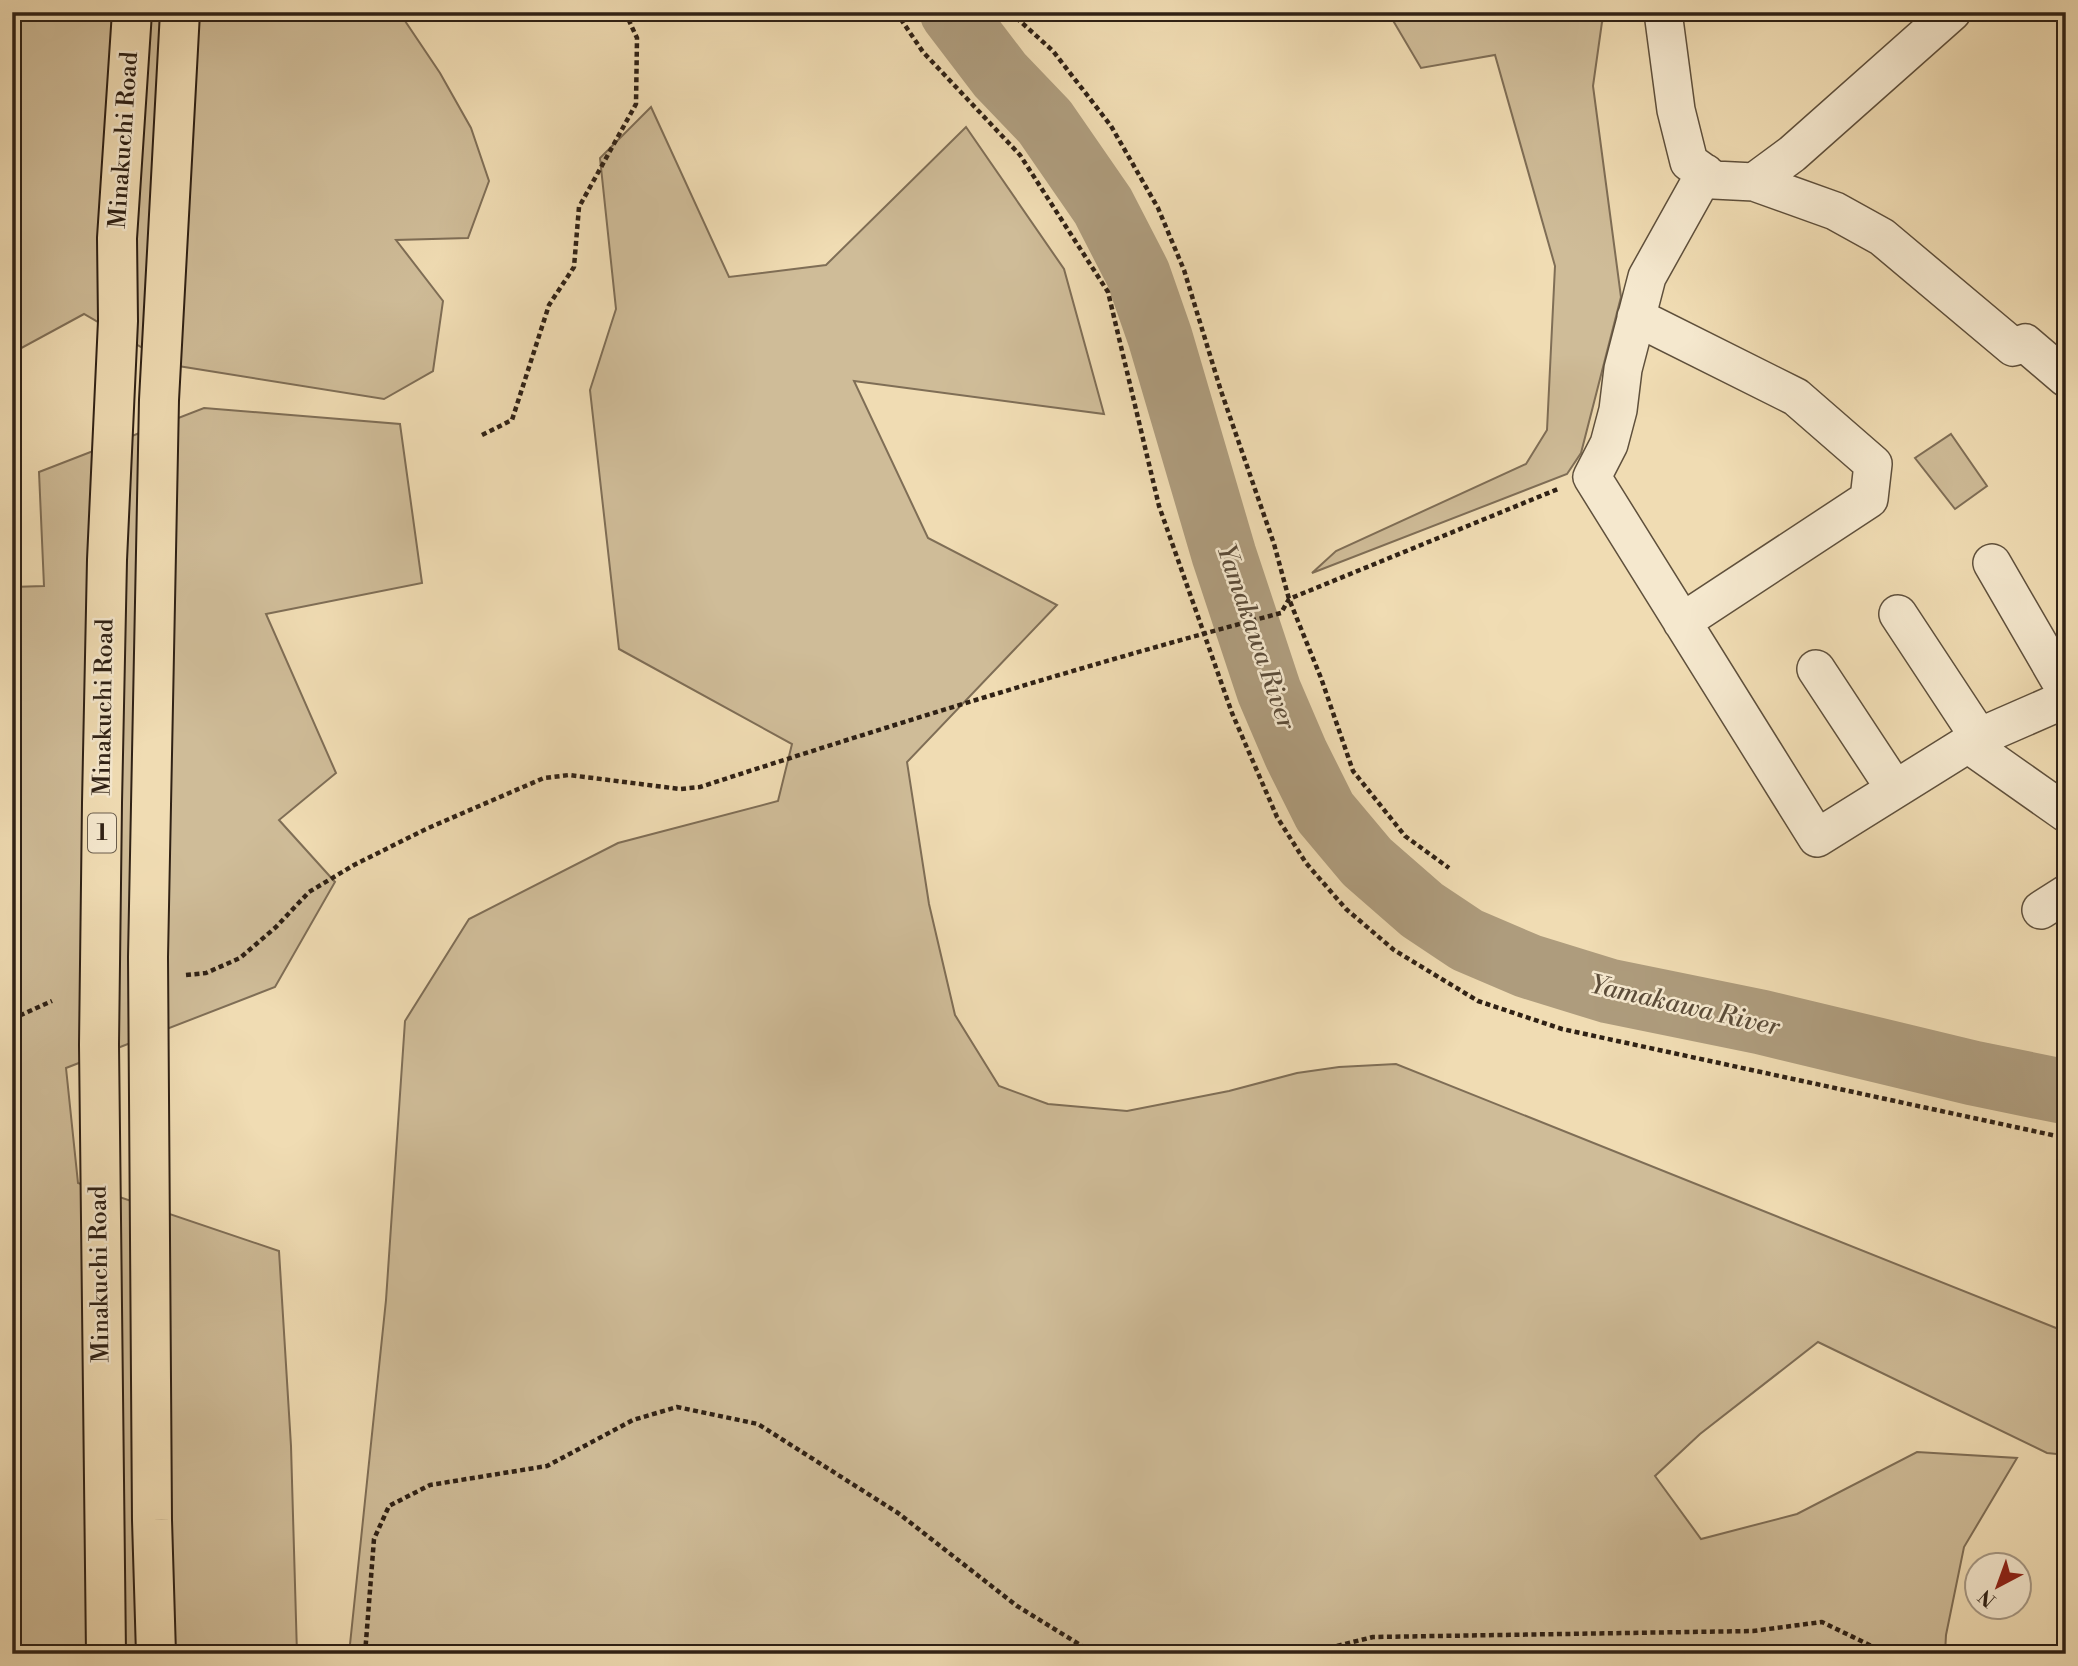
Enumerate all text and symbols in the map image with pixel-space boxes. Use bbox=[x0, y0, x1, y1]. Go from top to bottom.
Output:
street label: Minakuchi Road bbox=[103, 50, 145, 229]
water label: Yamakawa River bbox=[1209, 540, 1303, 735]
street label: Minakuchi Road bbox=[87, 618, 121, 796]
road number: 1 bbox=[88, 814, 116, 852]
water label: Yamakawa River bbox=[1587, 969, 1784, 1044]
street label: Minakuchi Road bbox=[83, 1185, 117, 1363]
north arrow bbox=[1962, 1550, 2032, 1620]
text: N bbox=[1974, 1584, 2001, 1612]

